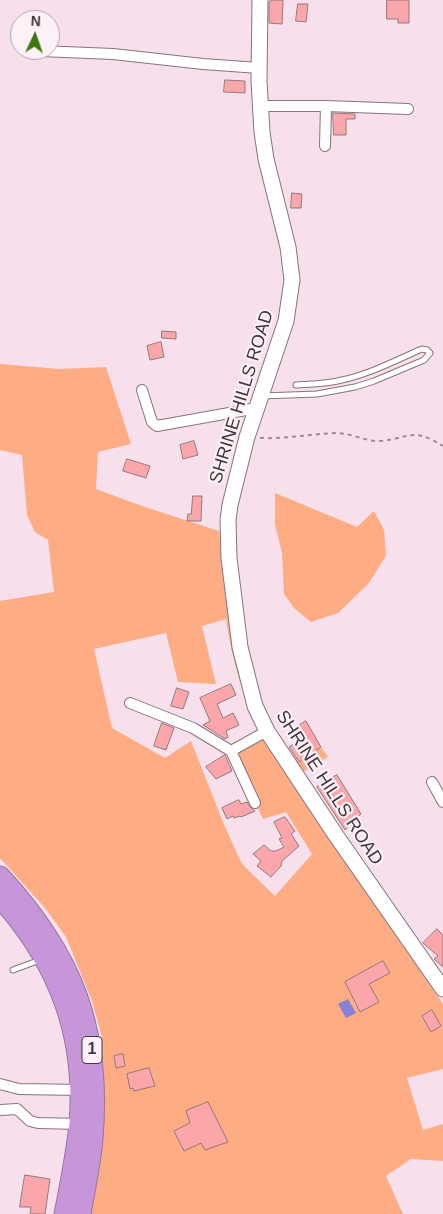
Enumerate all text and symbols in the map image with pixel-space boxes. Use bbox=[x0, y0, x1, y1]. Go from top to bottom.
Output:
north arrow bbox=[10, 10, 60, 60]
text: N bbox=[30, 13, 41, 29]
street label: SHRINE HILLS ROAD bbox=[205, 308, 279, 486]
street label: SHRINE HILLS ROAD bbox=[271, 707, 387, 869]
road number: 1 bbox=[82, 1036, 102, 1064]

